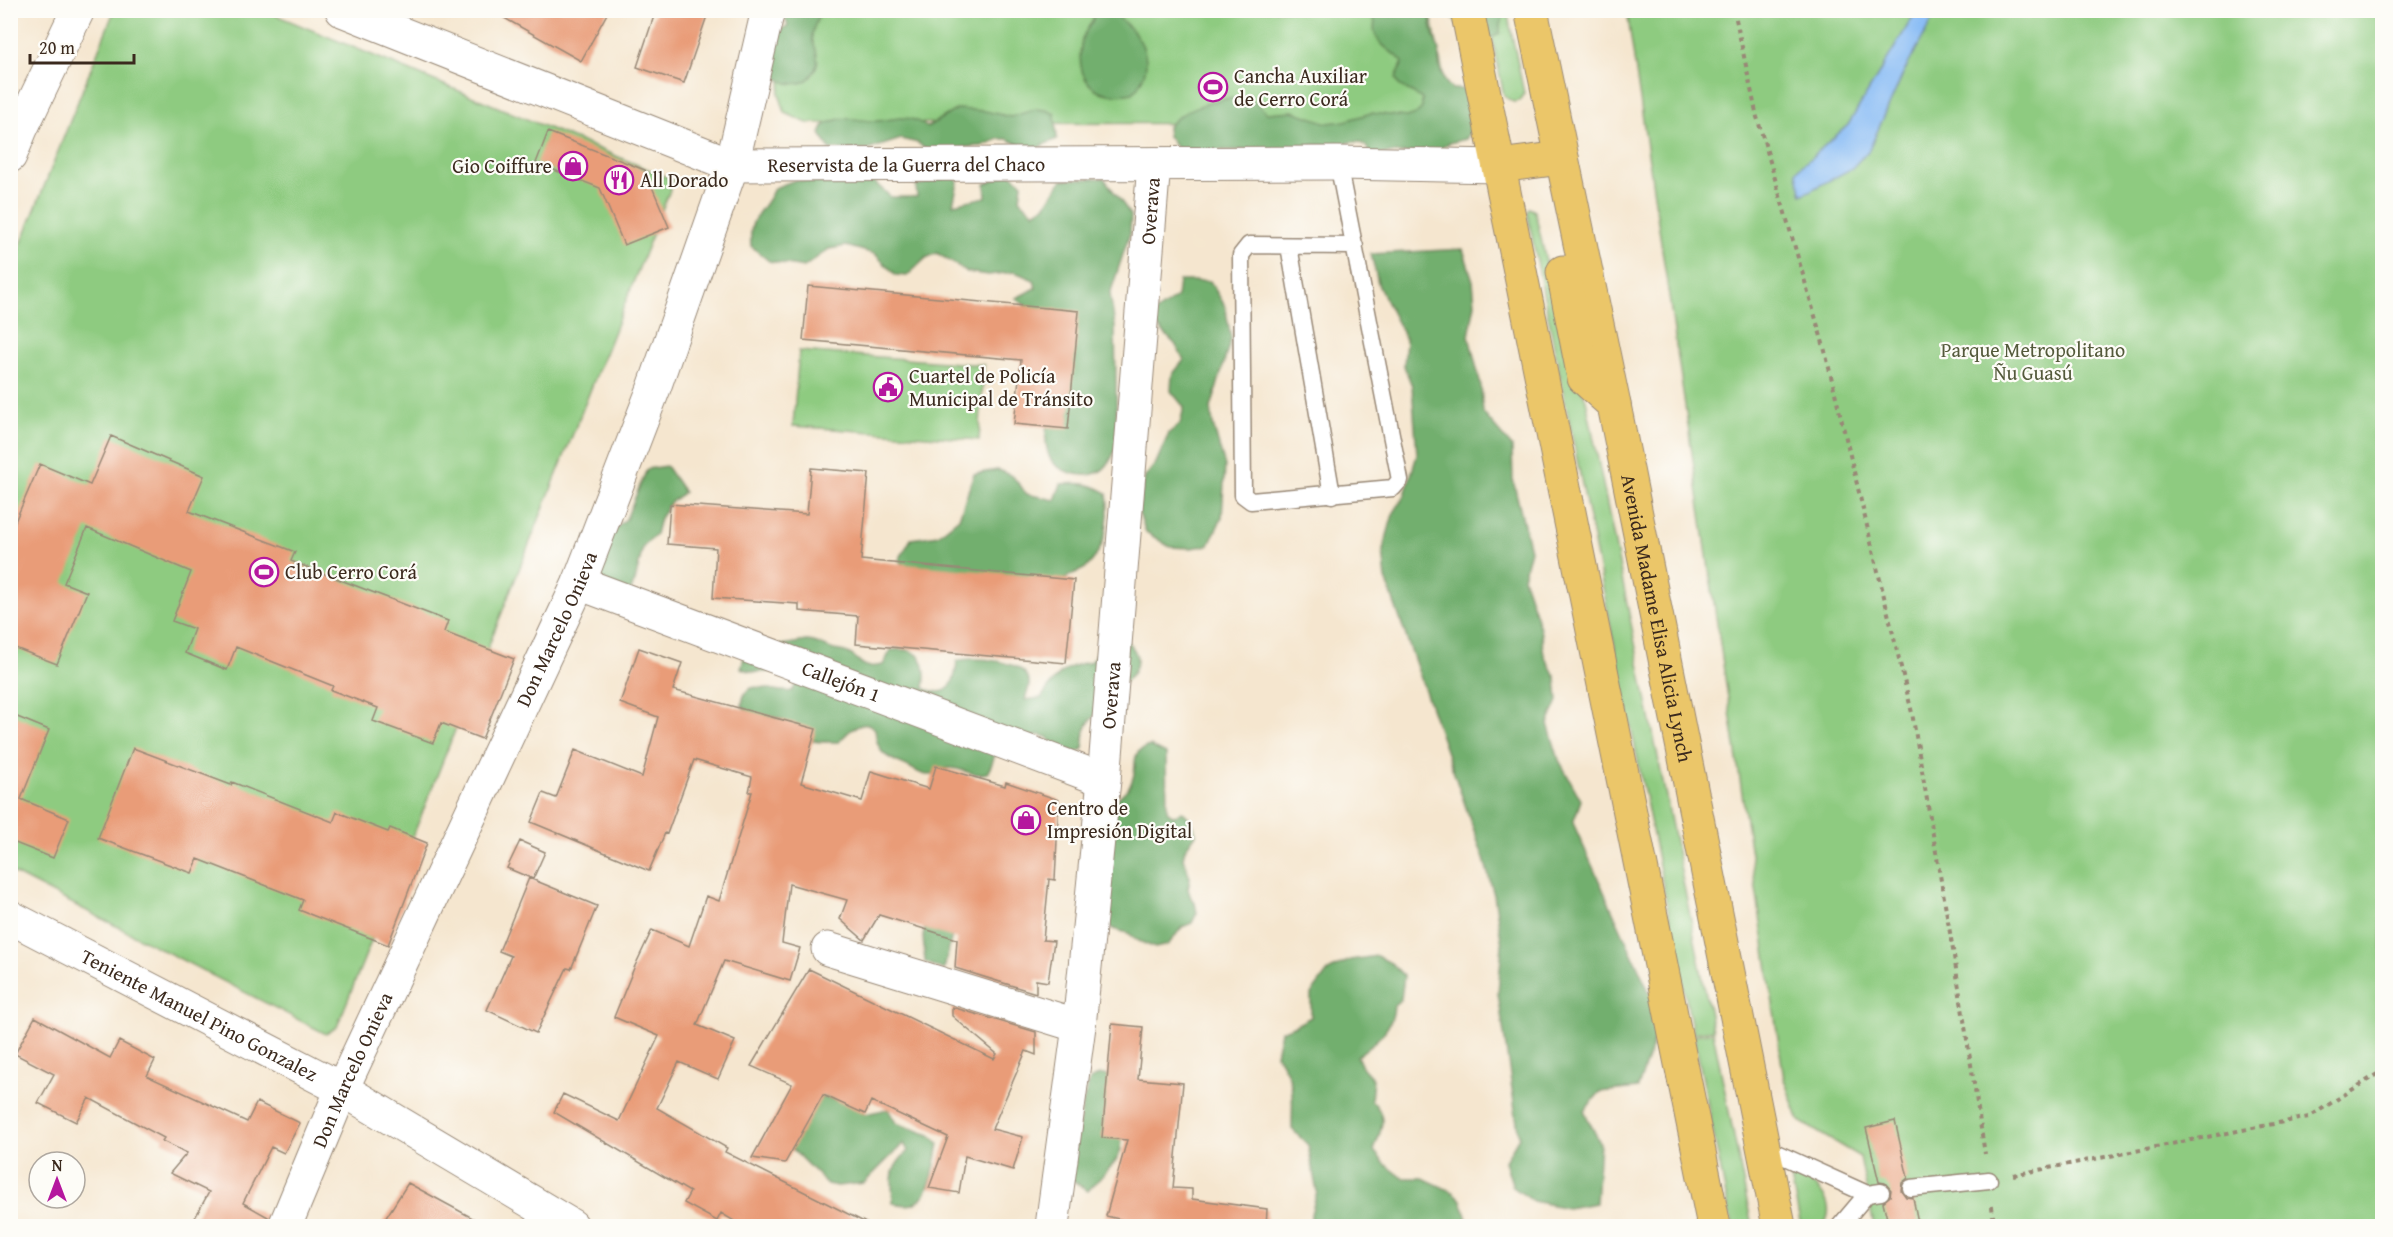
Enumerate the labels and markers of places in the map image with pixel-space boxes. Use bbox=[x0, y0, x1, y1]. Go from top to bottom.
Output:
place label: Cancha Auxiliar de Cerro Corá bbox=[1234, 61, 1367, 113]
sports icon: Cancha Auxiliar de Cerro Corá bbox=[1197, 71, 1229, 103]
shop icon: Gio Coiffure bbox=[557, 150, 589, 182]
place label: Gio Coiffure bbox=[452, 151, 552, 180]
restaurant icon: All Dorado bbox=[603, 164, 635, 196]
place label: All Dorado bbox=[640, 165, 729, 194]
place label: Cuartel de Policía Municipal de Tránsito bbox=[909, 361, 1093, 413]
public building icon: Cuartel de Policía Municipal de Tránsito bbox=[872, 371, 904, 403]
sports icon: Club Cerro Corá bbox=[248, 556, 280, 588]
place label: Club Cerro Corá bbox=[285, 557, 417, 586]
place label: Centro de Impresión Digital bbox=[1047, 793, 1193, 845]
shop icon: Centro de Impresión Digital bbox=[1010, 804, 1042, 836]

